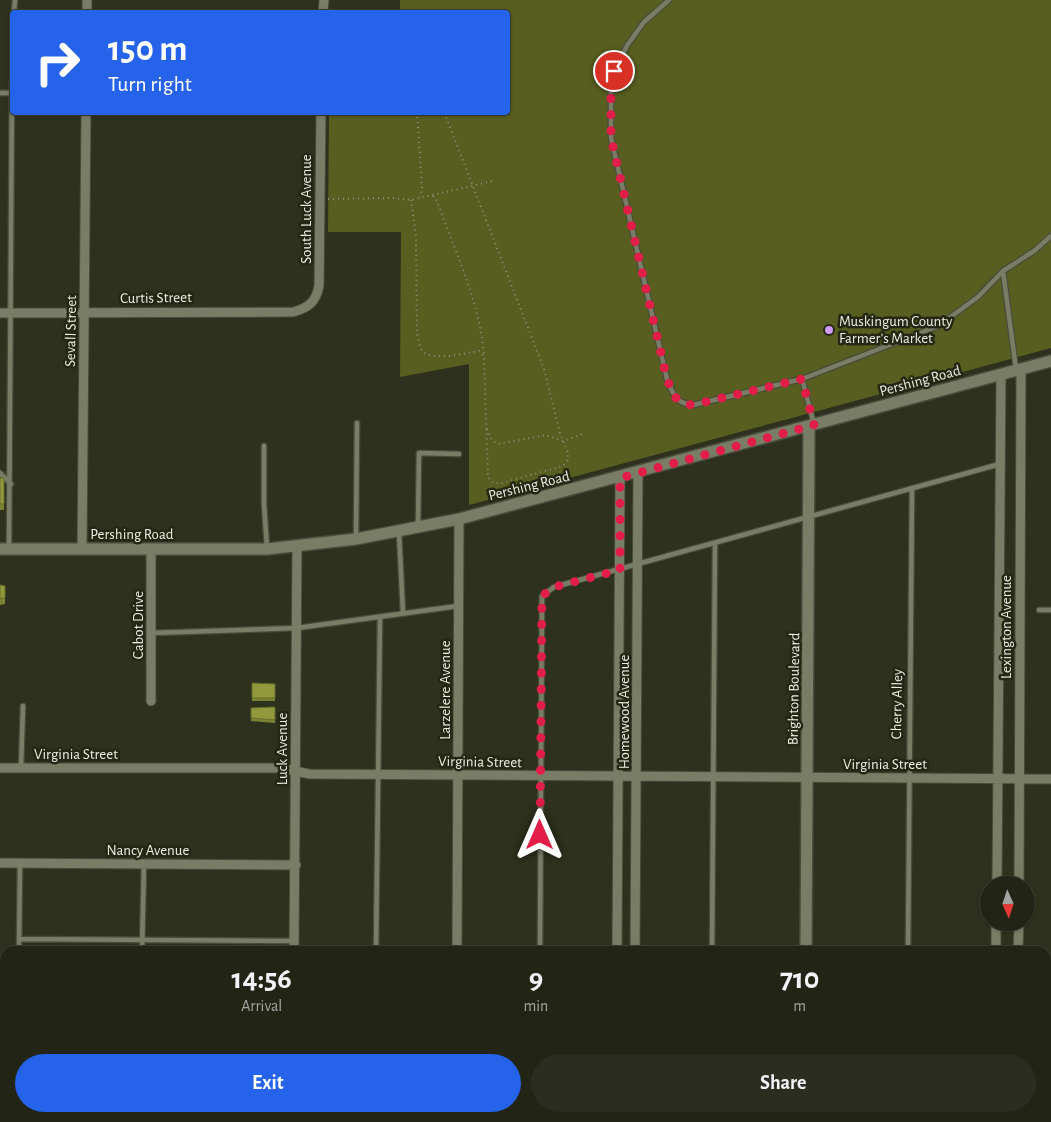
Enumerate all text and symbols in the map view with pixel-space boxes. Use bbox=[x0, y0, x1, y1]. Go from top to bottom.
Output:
icon: right bbox=[25, 30, 90, 95]
text: 150 m bbox=[108, 32, 188, 67]
pin bbox=[593, 50, 635, 92]
icon: arrive bbox=[600, 57, 628, 85]
text: Turn right bbox=[108, 73, 192, 95]
street label: South Luck Avenue bbox=[299, 154, 314, 264]
street label: Curtis Street bbox=[120, 290, 192, 306]
street label: Sevall Street bbox=[63, 295, 79, 367]
place label: Muskingum County Farmer's Market bbox=[839, 314, 953, 346]
marker: Muskingum County Farmer's Market bbox=[823, 324, 835, 336]
street label: Pershing Road bbox=[878, 363, 962, 399]
street label: Pershing Road bbox=[487, 469, 571, 503]
street label: Pershing Road bbox=[90, 527, 174, 542]
street label: Lexington Avenue bbox=[999, 575, 1014, 679]
street label: Cabot Drive bbox=[131, 591, 146, 659]
street label: Brighton Boulevard bbox=[786, 632, 802, 745]
street label: Larzelere Avenue bbox=[438, 640, 453, 740]
street label: Homewood Avenue bbox=[617, 655, 632, 769]
street label: Cherry Alley bbox=[889, 668, 905, 739]
street label: Luck Avenue bbox=[275, 713, 290, 785]
street label: Virginia Street bbox=[34, 747, 118, 762]
street label: Virginia Street bbox=[438, 754, 522, 770]
street label: Virginia Street bbox=[843, 757, 927, 772]
position arrow bbox=[513, 808, 565, 860]
street label: Nancy Avenue bbox=[107, 843, 190, 858]
north arrow bbox=[980, 876, 1035, 931]
map controls bbox=[980, 876, 1035, 931]
text: 14:56 bbox=[232, 964, 292, 994]
text: 9 bbox=[529, 964, 543, 994]
text: 710 bbox=[780, 964, 819, 994]
text: Arrival bbox=[241, 998, 282, 1014]
text: min bbox=[523, 998, 548, 1014]
text: m bbox=[793, 998, 806, 1014]
button: Exit bbox=[15, 1054, 521, 1112]
button: Share bbox=[531, 1054, 1036, 1112]

